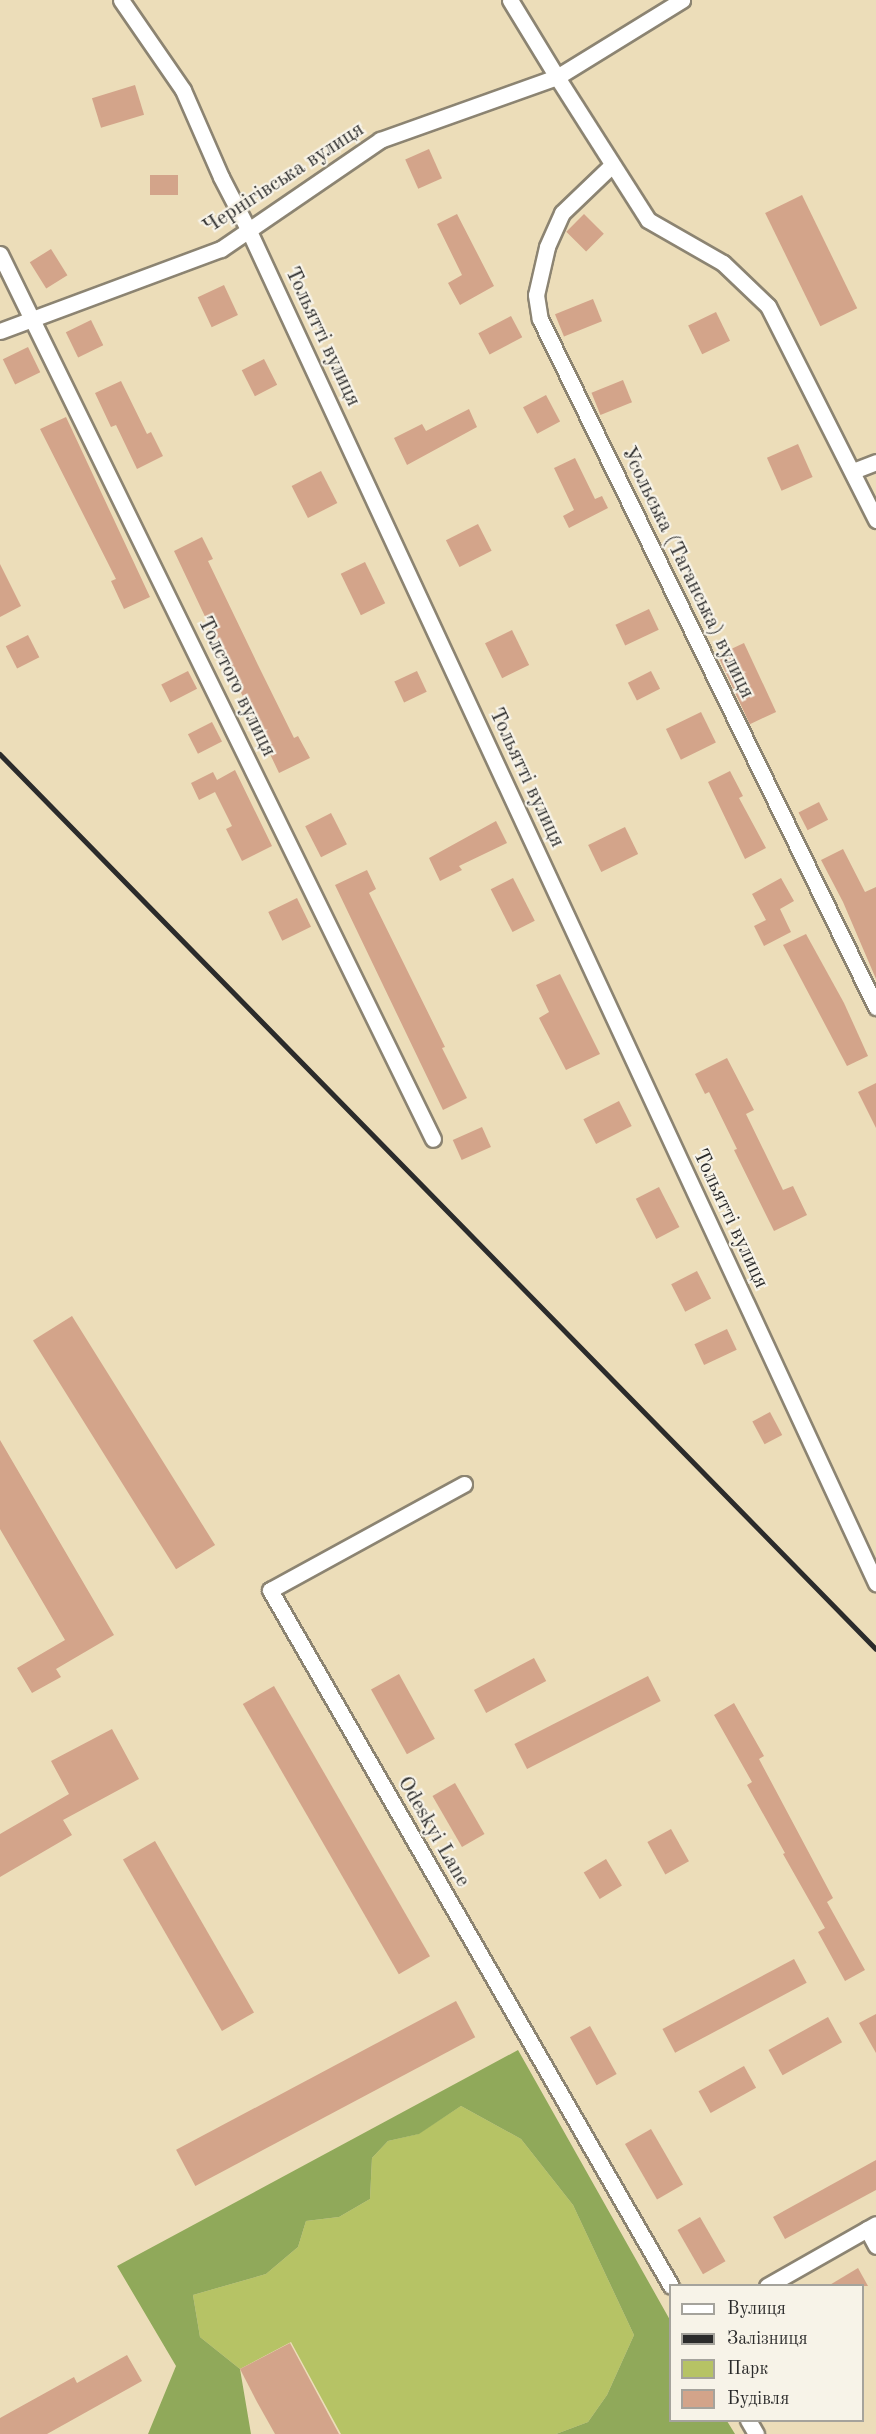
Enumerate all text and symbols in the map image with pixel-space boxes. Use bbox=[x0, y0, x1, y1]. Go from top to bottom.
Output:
street label: Чернігівська вулиця bbox=[199, 118, 369, 240]
street label: Тольятті вулиця bbox=[279, 263, 365, 411]
street label: Усольська (Таганська) вулиця bbox=[615, 443, 759, 703]
street label: Толстого вулиця bbox=[191, 613, 281, 761]
street label: Тольятті вулиця bbox=[483, 704, 569, 852]
street label: Тольятті вулиця bbox=[687, 1145, 773, 1293]
street label: Odeskyi Lane bbox=[391, 1772, 475, 1892]
legend bbox=[669, 2284, 864, 2422]
text: Вулиця bbox=[727, 2300, 786, 2318]
text: Залізниця bbox=[727, 2330, 808, 2348]
text: Парк bbox=[727, 2360, 768, 2378]
text: Будівля bbox=[727, 2390, 789, 2408]

